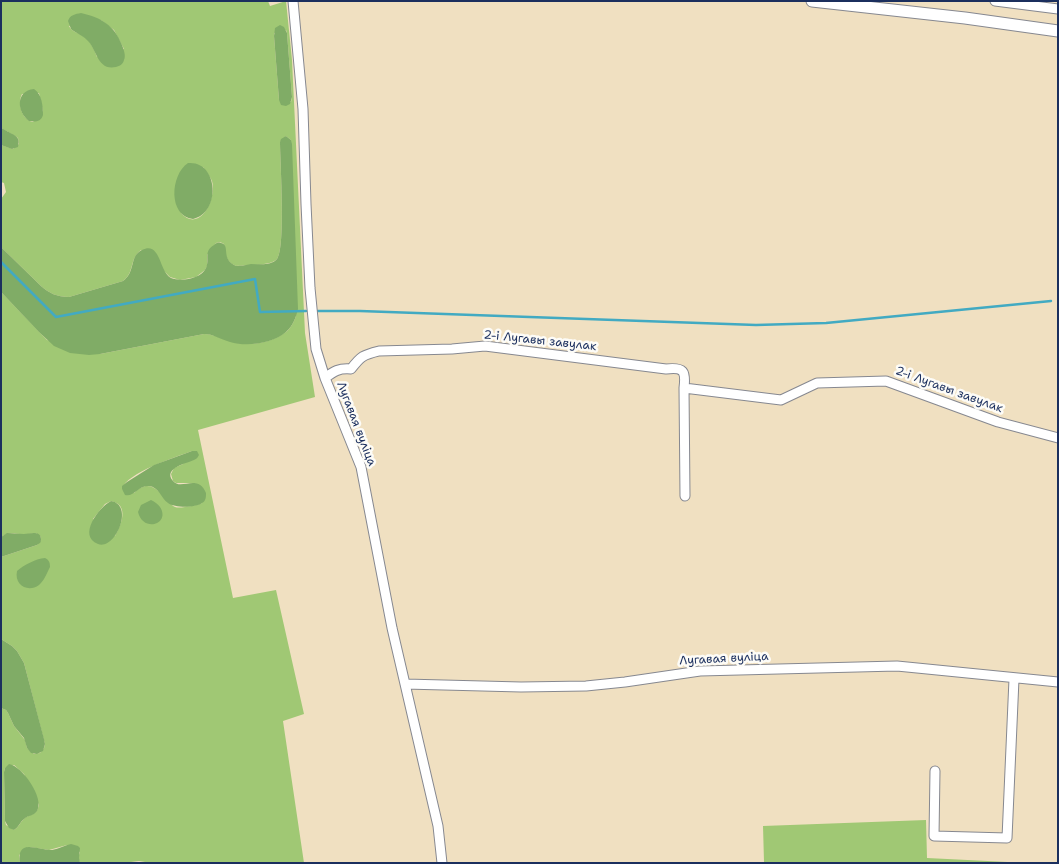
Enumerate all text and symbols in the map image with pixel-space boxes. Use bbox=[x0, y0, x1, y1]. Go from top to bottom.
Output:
street label: 2-і Лугавы завулак bbox=[483, 328, 597, 354]
street label: 2-і Лугавы завулак bbox=[893, 364, 1005, 416]
street label: Лугавая вуліца bbox=[333, 380, 379, 468]
street label: Лугавая вуліца bbox=[679, 649, 769, 669]

